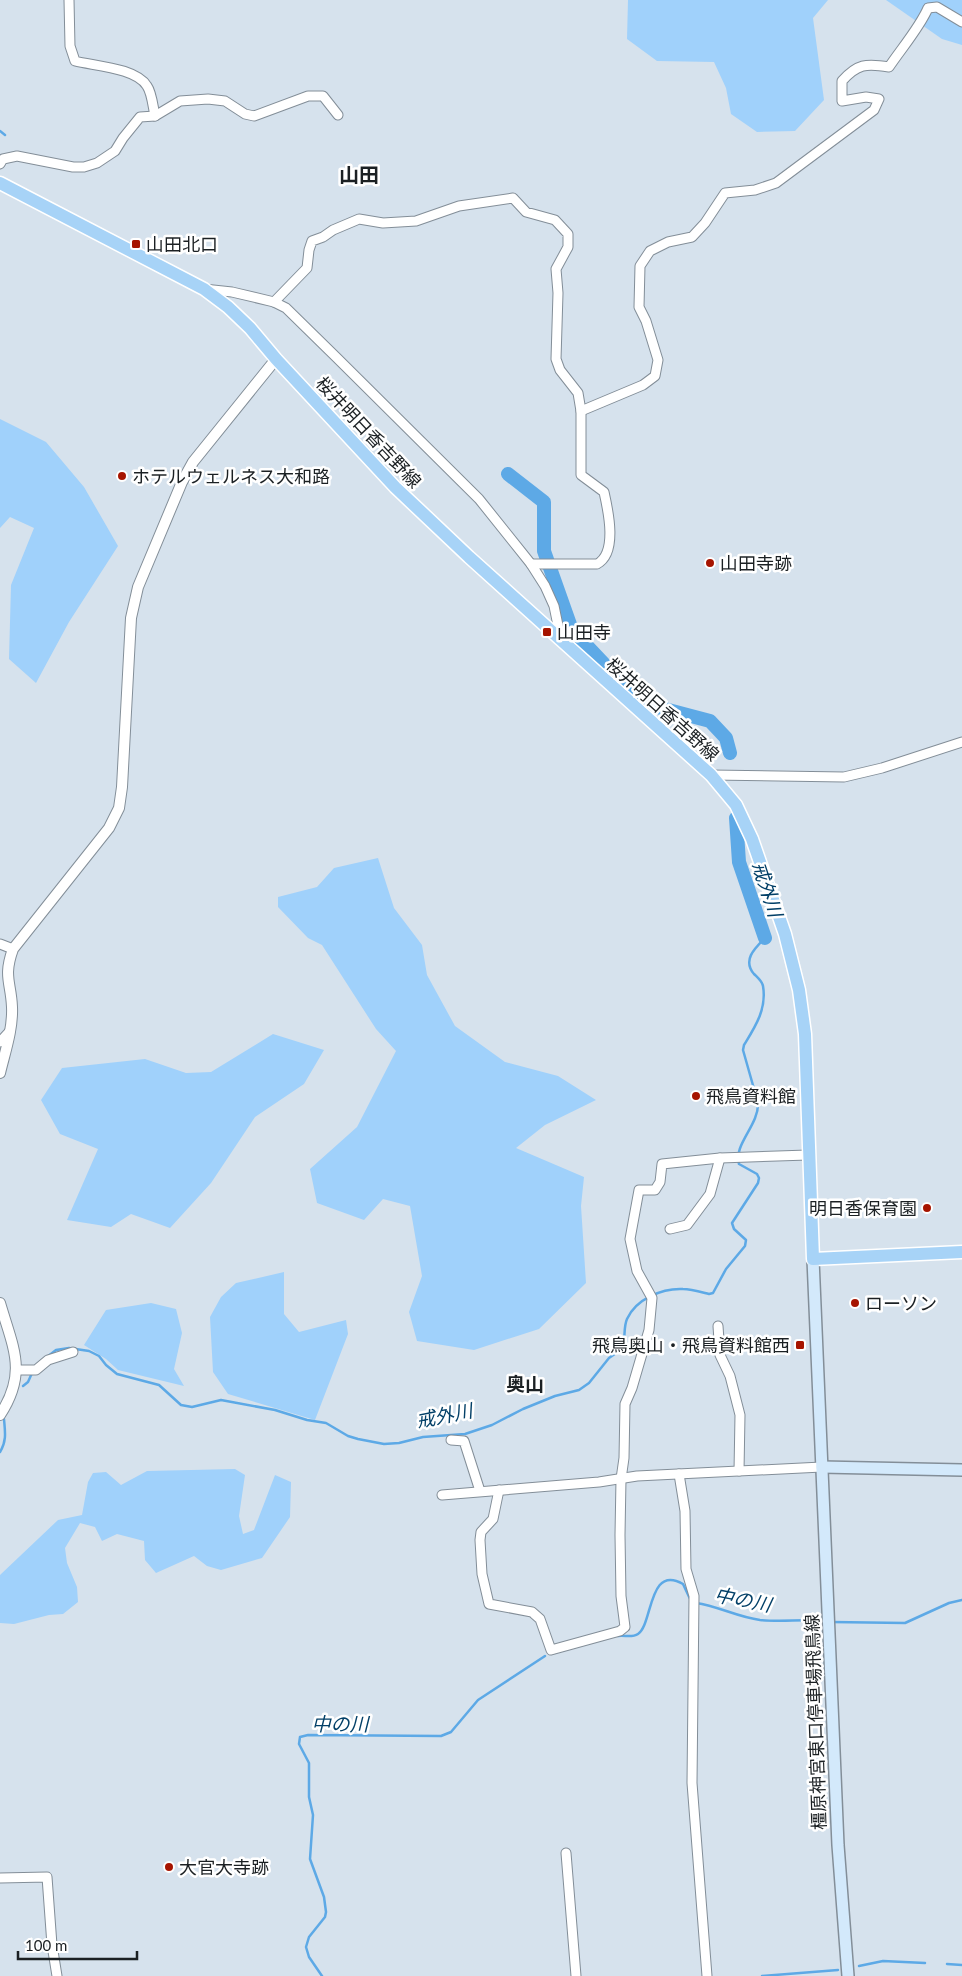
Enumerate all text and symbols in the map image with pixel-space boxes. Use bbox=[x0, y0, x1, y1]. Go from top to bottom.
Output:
district label: 山田 bbox=[339, 162, 379, 186]
place label: 山田北口 bbox=[146, 233, 218, 255]
marker: 山田北口 bbox=[130, 238, 142, 250]
street label: 桜井明日香吉野線 bbox=[312, 372, 426, 492]
place label: ホテルウェルネス大和路 bbox=[132, 465, 330, 487]
marker: ホテルウェルネス大和路 bbox=[116, 470, 128, 482]
place label: 山田寺跡 bbox=[720, 552, 792, 574]
marker: 山田寺跡 bbox=[704, 557, 716, 569]
place label: 山田寺 bbox=[557, 621, 611, 643]
marker: 山田寺 bbox=[541, 626, 553, 638]
street label: 桜井明日香吉野線 bbox=[602, 653, 724, 765]
water label: 戒外川 bbox=[748, 858, 788, 922]
place label: 飛鳥資料館 bbox=[706, 1085, 796, 1107]
marker: 飛鳥資料館 bbox=[690, 1090, 702, 1102]
place label: 明日香保育園 bbox=[809, 1197, 917, 1219]
marker: 明日香保育園 bbox=[921, 1202, 933, 1214]
place label: ローソン bbox=[865, 1292, 937, 1314]
marker: ローソン bbox=[849, 1297, 861, 1309]
place label: 飛鳥奥山・飛鳥資料館西 bbox=[592, 1334, 790, 1356]
marker: 飛鳥奥山・飛鳥資料館西 bbox=[794, 1339, 806, 1351]
district label: 奥山 bbox=[506, 1372, 544, 1395]
water label: 戒外川 bbox=[414, 1398, 476, 1432]
water label: 中の川 bbox=[713, 1582, 775, 1616]
street label: 橿原神宮東口停車場飛鳥線 bbox=[800, 1614, 830, 1830]
water label: 中の川 bbox=[311, 1712, 370, 1735]
place label: 大官大寺跡 bbox=[179, 1856, 269, 1878]
marker: 大官大寺跡 bbox=[163, 1861, 175, 1873]
scale bar bbox=[18, 1928, 136, 1960]
text: 100 m bbox=[25, 1936, 67, 1954]

